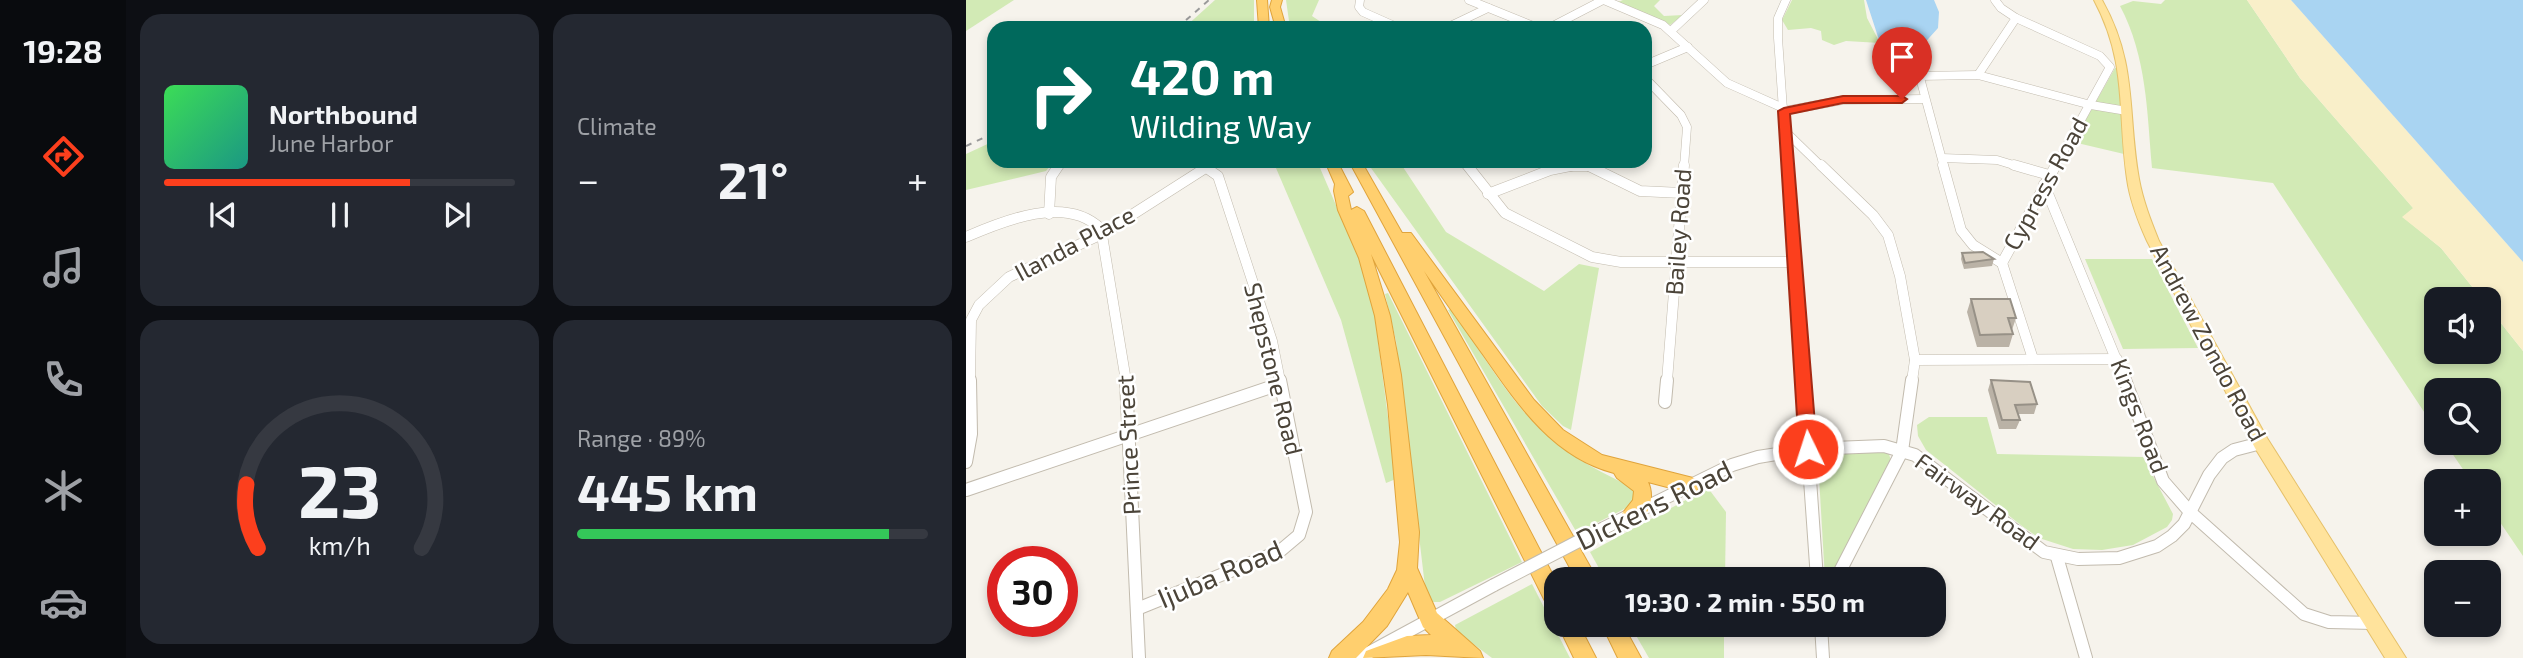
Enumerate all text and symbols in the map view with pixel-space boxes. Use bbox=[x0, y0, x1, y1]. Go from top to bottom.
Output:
pin bbox=[1872, 27, 1932, 99]
text: 19:28 bbox=[23, 31, 103, 69]
icon: arrive bbox=[1883, 38, 1921, 76]
text: 420 m bbox=[1130, 46, 1274, 105]
icon: right bbox=[1015, 49, 1106, 140]
text: Northbound bbox=[269, 98, 418, 129]
text: Wilding Way bbox=[1130, 106, 1312, 144]
text: Climate bbox=[577, 112, 657, 140]
street label: Cypress Road bbox=[1996, 112, 2093, 255]
text: June Harbor bbox=[269, 129, 393, 157]
icon: directions bbox=[39, 132, 88, 181]
text: 21° bbox=[718, 147, 788, 209]
text: − bbox=[577, 156, 599, 202]
text: + bbox=[907, 156, 928, 202]
street label: Bailey Road bbox=[1659, 168, 1696, 296]
icon: previous bbox=[204, 196, 242, 234]
icon: pause bbox=[321, 196, 359, 234]
icon: next bbox=[438, 196, 476, 234]
street label: Ilanda Place bbox=[1009, 199, 1139, 286]
street label: Andrew Zondo Road bbox=[2145, 239, 2273, 446]
icon: music bbox=[39, 243, 88, 292]
street label: Shepstone Road bbox=[1239, 279, 1310, 458]
map controls bbox=[2424, 287, 2501, 637]
button: sound bbox=[2424, 287, 2501, 364]
street label: Kings Road bbox=[2105, 354, 2175, 477]
icon: phone bbox=[39, 355, 88, 404]
street label: Prince Street bbox=[1109, 374, 1146, 516]
button: search bbox=[2424, 378, 2501, 455]
position arrow bbox=[1771, 412, 1845, 486]
text: Range · 89% bbox=[577, 424, 706, 452]
text: 23 bbox=[298, 445, 381, 533]
street label: Fairway Road bbox=[1910, 446, 2046, 556]
street label: Dickens Road bbox=[1570, 452, 1737, 556]
text: 445 km bbox=[577, 459, 758, 521]
icon: climate bbox=[39, 466, 88, 515]
button: + bbox=[2424, 469, 2501, 546]
text: km/h bbox=[308, 530, 371, 560]
street label: Ijuba Road bbox=[1152, 532, 1287, 615]
speed limit sign: 30 bbox=[987, 546, 1078, 637]
button: − bbox=[2424, 560, 2501, 637]
icon: car bbox=[39, 578, 88, 627]
text: 19:30 · 2 min · 550 m bbox=[1625, 586, 1865, 617]

